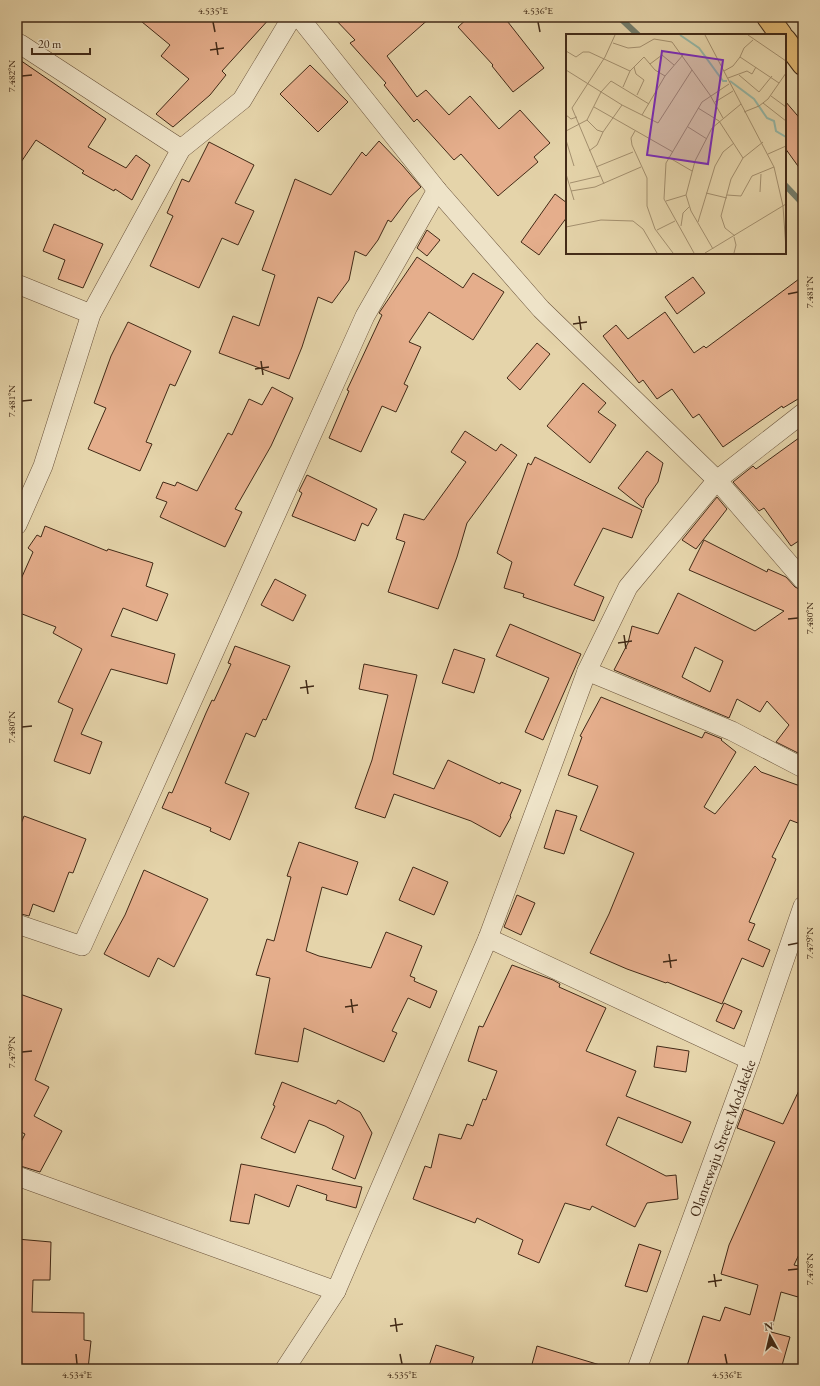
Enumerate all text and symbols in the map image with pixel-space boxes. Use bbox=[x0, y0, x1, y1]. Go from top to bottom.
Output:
text: 4.535°E bbox=[198, 4, 228, 17]
text: 4.536°E bbox=[523, 4, 553, 17]
scale bar bbox=[32, 30, 90, 56]
inset map bbox=[566, 34, 786, 254]
text: 20 m bbox=[38, 36, 62, 52]
text: 7.482°N bbox=[5, 60, 18, 92]
text: 7.481°N bbox=[803, 276, 816, 308]
text: 7.481°N bbox=[5, 385, 18, 417]
text: 7.480°N bbox=[803, 602, 816, 634]
text: 7.480°N bbox=[5, 711, 18, 743]
text: 7.479°N bbox=[803, 927, 816, 959]
text: 7.479°N bbox=[5, 1036, 18, 1068]
street label: Olanrewaju Street Modakeke bbox=[684, 1057, 759, 1219]
text: 7.478°N bbox=[803, 1253, 816, 1285]
north arrow bbox=[750, 1316, 790, 1356]
text: N bbox=[763, 1319, 774, 1334]
text: 4.534°E bbox=[62, 1368, 92, 1381]
text: 4.535°E bbox=[387, 1368, 417, 1381]
text: 4.536°E bbox=[712, 1368, 742, 1381]

